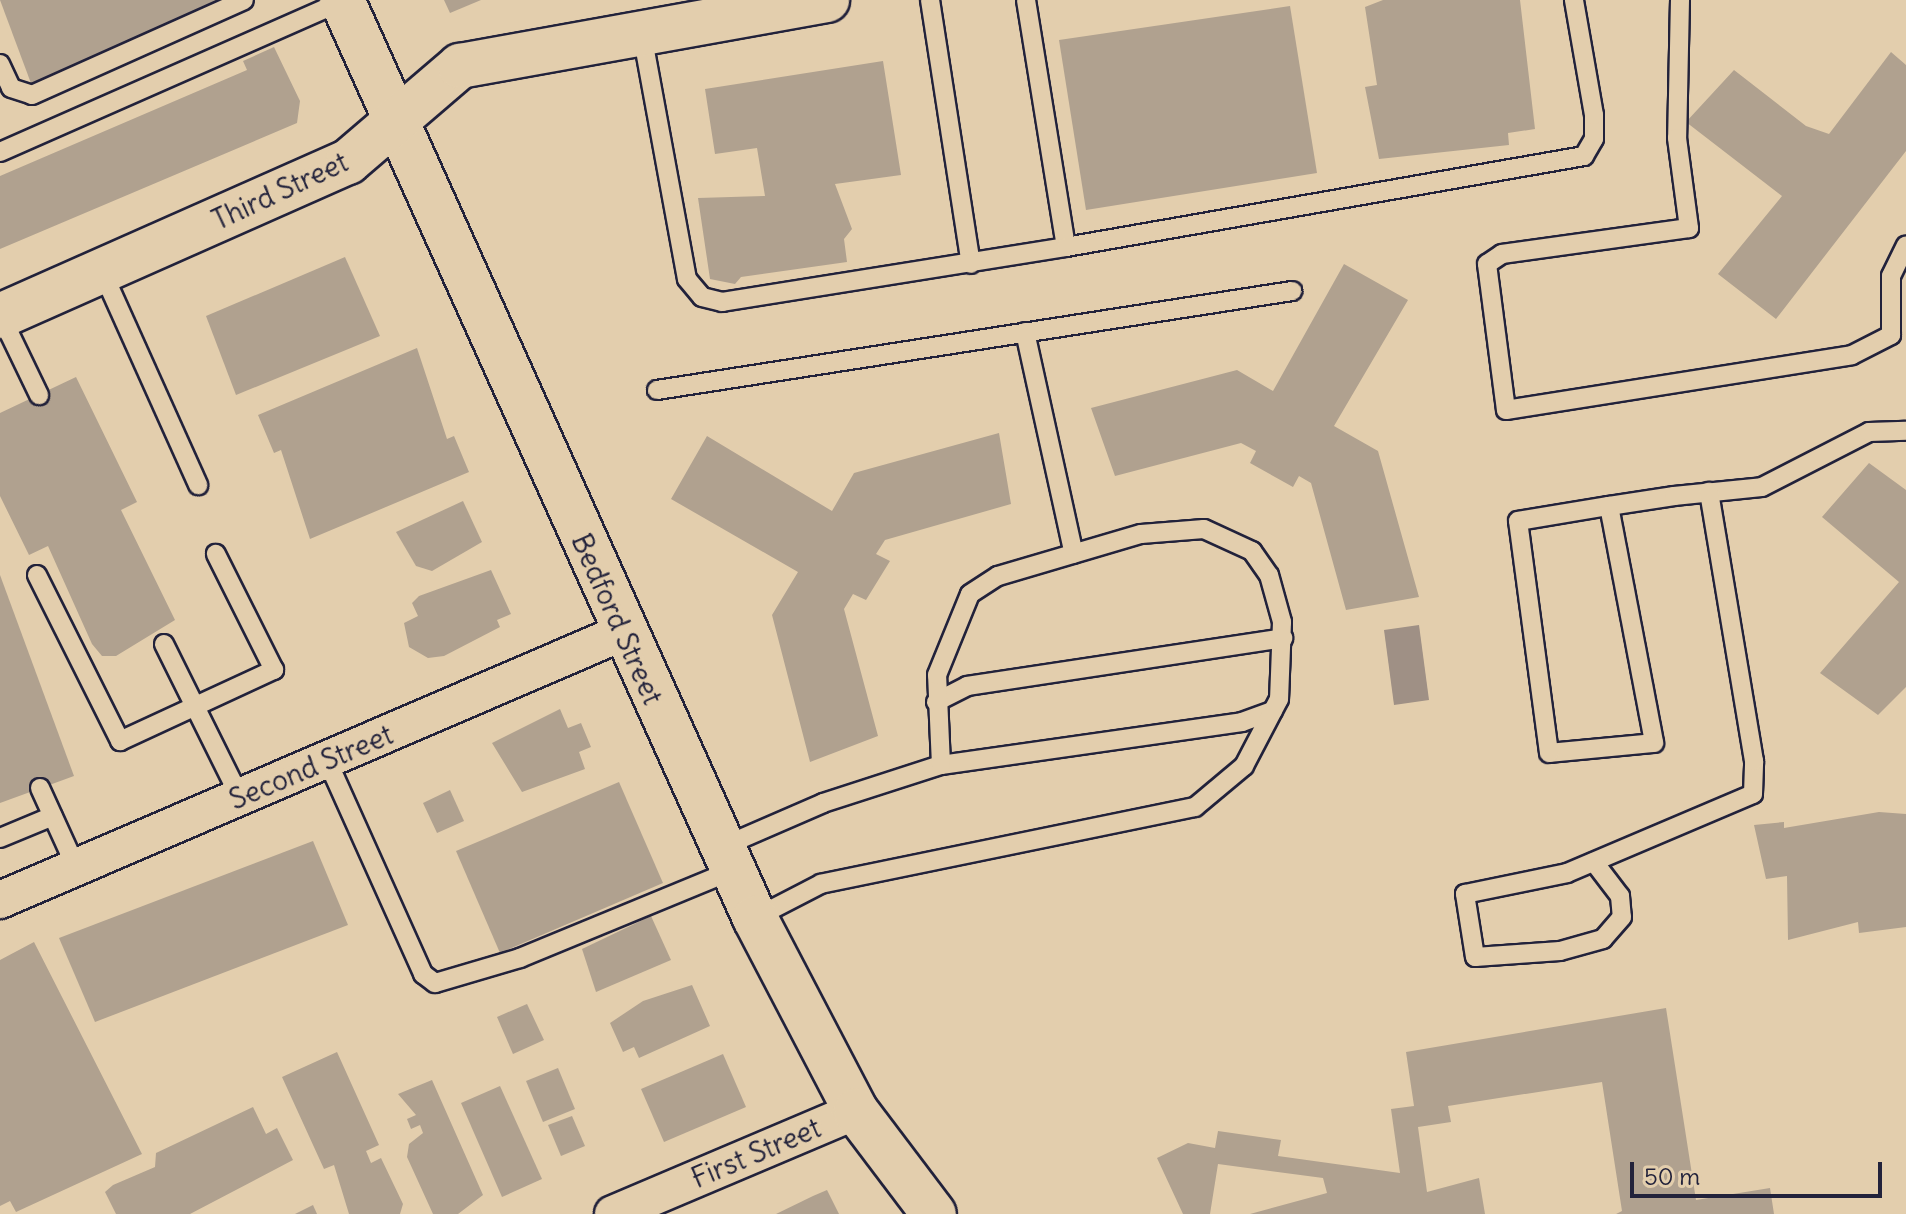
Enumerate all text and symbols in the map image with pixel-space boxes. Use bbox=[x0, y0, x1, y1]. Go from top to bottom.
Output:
street label: Third Street bbox=[207, 145, 353, 237]
street label: Bedford Street bbox=[564, 528, 670, 710]
street label: Second Street bbox=[224, 717, 398, 817]
street label: First Street bbox=[686, 1111, 826, 1195]
scale bar bbox=[1634, 1146, 1886, 1196]
text: 50 m bbox=[1644, 1161, 1700, 1191]

